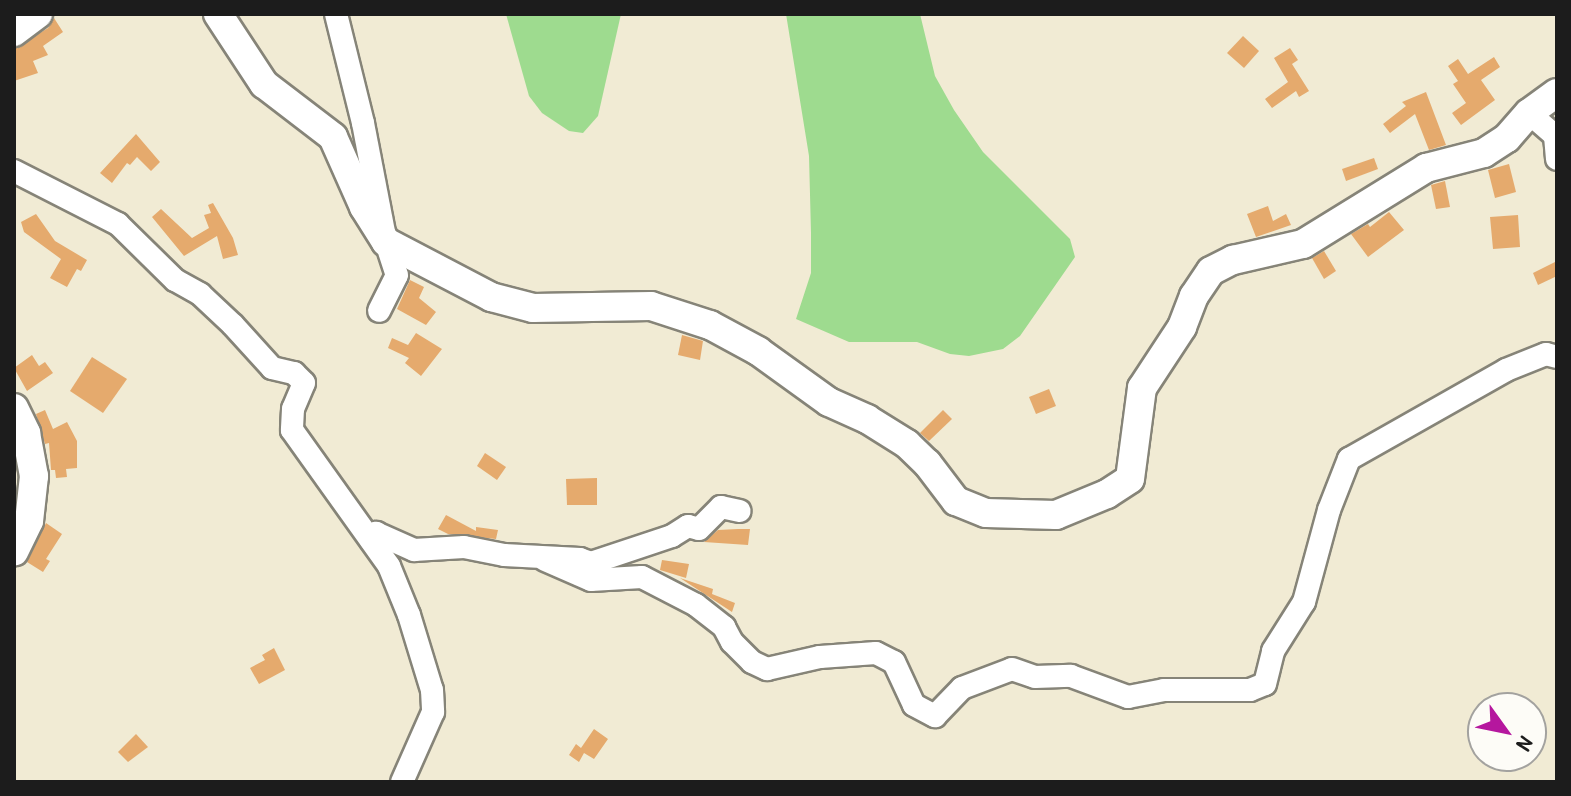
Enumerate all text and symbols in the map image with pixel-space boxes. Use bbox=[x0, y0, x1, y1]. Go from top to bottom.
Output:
north arrow bbox=[1467, 692, 1547, 772]
text: N bbox=[1510, 731, 1541, 757]

